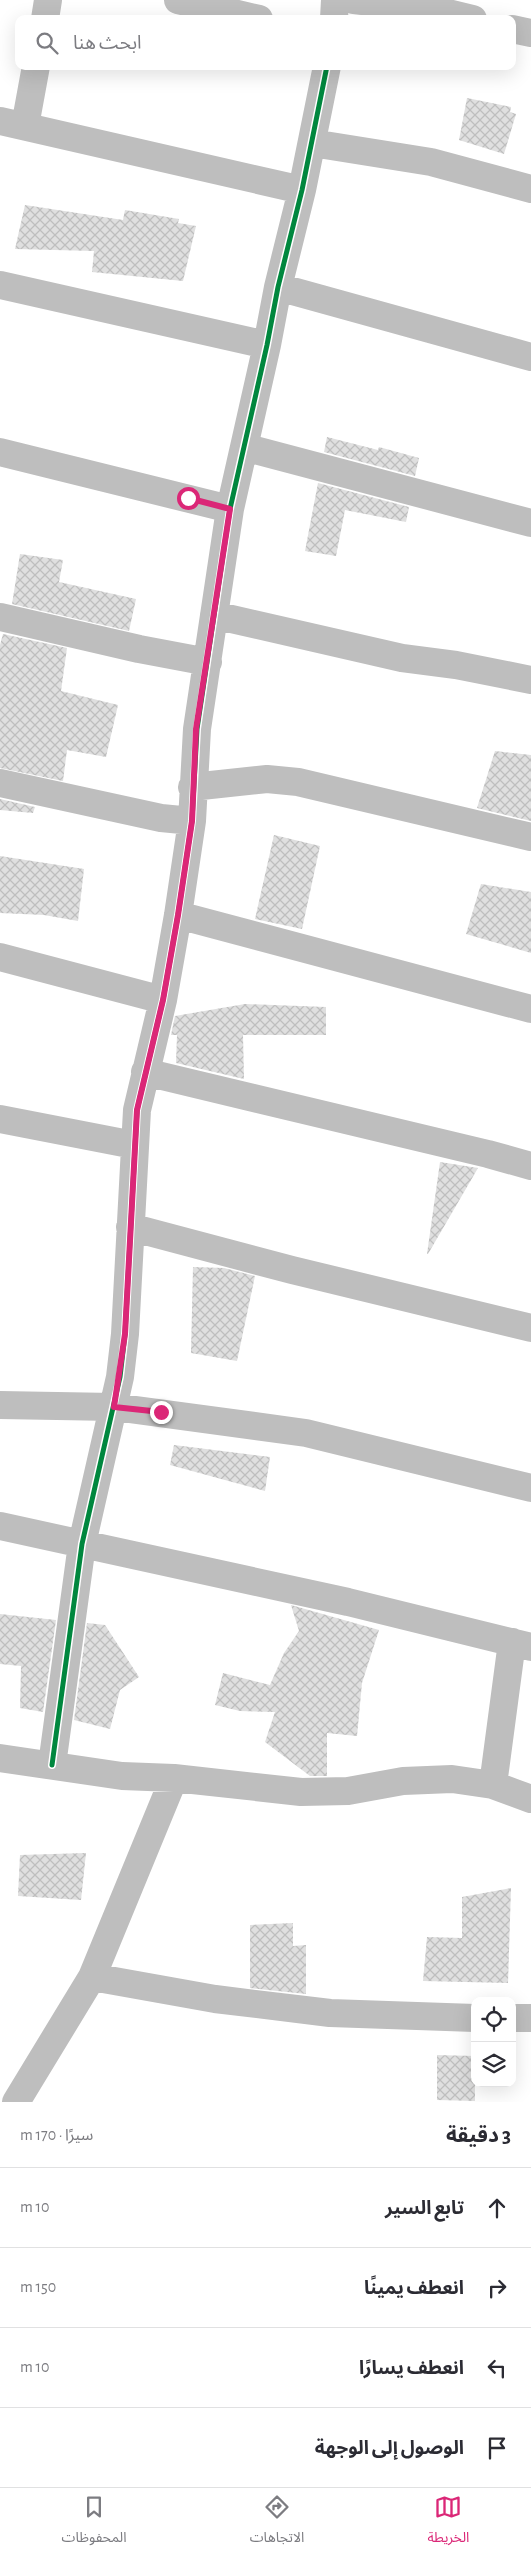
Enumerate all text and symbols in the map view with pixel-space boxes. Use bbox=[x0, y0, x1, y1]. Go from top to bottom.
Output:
search box bbox=[15, 15, 516, 70]
icon: search bbox=[33, 29, 61, 57]
text: ابحث هنا bbox=[73, 34, 142, 53]
route start bbox=[177, 487, 200, 510]
route end bbox=[150, 1401, 173, 1424]
map controls bbox=[471, 1997, 516, 2087]
button: locate bbox=[471, 1997, 516, 2042]
button: layers bbox=[471, 2042, 516, 2087]
text: 3 دقيقة bbox=[446, 2125, 511, 2146]
text: سيرًا · 170 m bbox=[20, 2127, 93, 2143]
icon: ahead bbox=[483, 2194, 511, 2222]
text: 10 m bbox=[20, 2199, 49, 2215]
text: تابع السير bbox=[385, 2199, 464, 2218]
icon: right bbox=[483, 2274, 511, 2302]
text: 150 m bbox=[20, 2279, 56, 2295]
text: انعطف يمينًا bbox=[364, 2279, 464, 2298]
icon: left bbox=[483, 2354, 511, 2382]
text: 10 m bbox=[20, 2359, 49, 2375]
text: انعطف يسارًا bbox=[359, 2359, 464, 2378]
icon: arrive bbox=[483, 2434, 511, 2462]
text: الوصول إلى الوجهة bbox=[315, 2439, 464, 2458]
tab: المحفوظات bbox=[62, 2493, 127, 2552]
tab: الاتجاهات bbox=[250, 2493, 304, 2552]
tab: الخريطة bbox=[427, 2493, 469, 2552]

